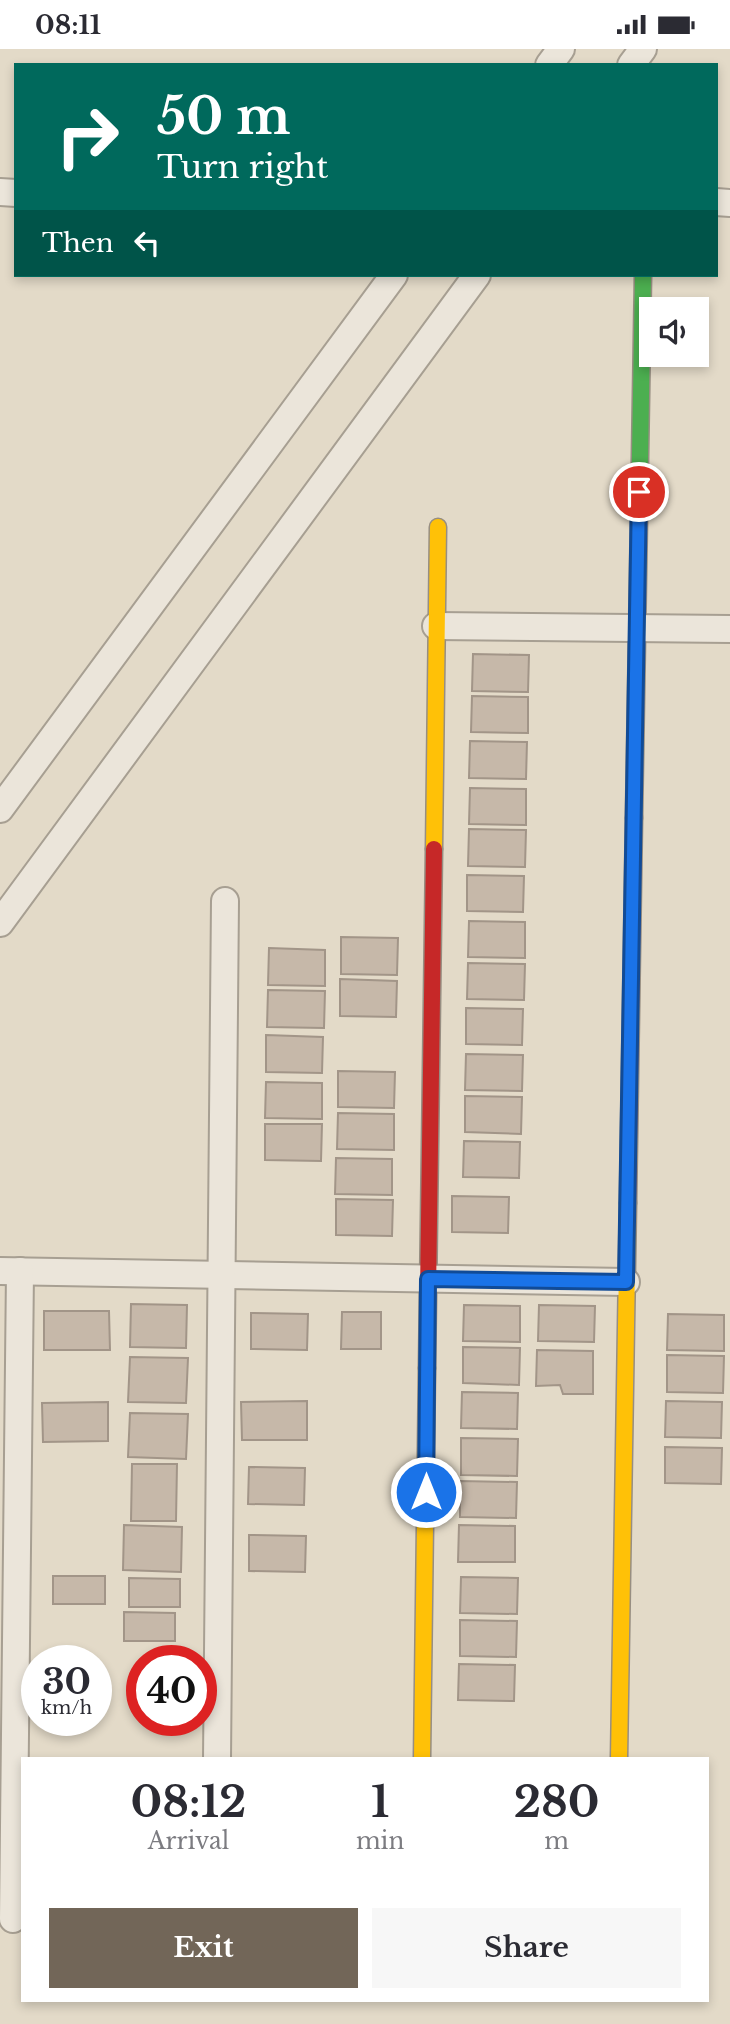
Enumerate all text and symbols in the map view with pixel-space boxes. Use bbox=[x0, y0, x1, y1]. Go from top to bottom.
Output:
text: 08:11 bbox=[35, 9, 101, 41]
text: 50 m bbox=[157, 86, 290, 147]
icon: right bbox=[42, 91, 133, 182]
text: Turn right bbox=[157, 147, 328, 187]
icon: left bbox=[128, 224, 166, 262]
text: Then bbox=[42, 227, 114, 259]
map controls bbox=[639, 297, 709, 367]
button: sound bbox=[639, 297, 709, 367]
pin bbox=[609, 462, 669, 522]
icon: arrive bbox=[620, 473, 658, 511]
position arrow bbox=[389, 1455, 463, 1529]
speed limit sign: 40 bbox=[126, 1645, 217, 1736]
text: 30 bbox=[42, 1660, 91, 1703]
text: km/h bbox=[41, 1697, 92, 1719]
text: 08:12 bbox=[130, 1776, 246, 1828]
text: 1 bbox=[371, 1776, 389, 1828]
text: 280 bbox=[514, 1776, 599, 1828]
text: Arrival bbox=[148, 1827, 229, 1855]
text: min bbox=[356, 1827, 404, 1855]
text: m bbox=[544, 1827, 569, 1855]
button: Exit bbox=[49, 1908, 358, 1988]
button: Share bbox=[372, 1908, 681, 1988]

